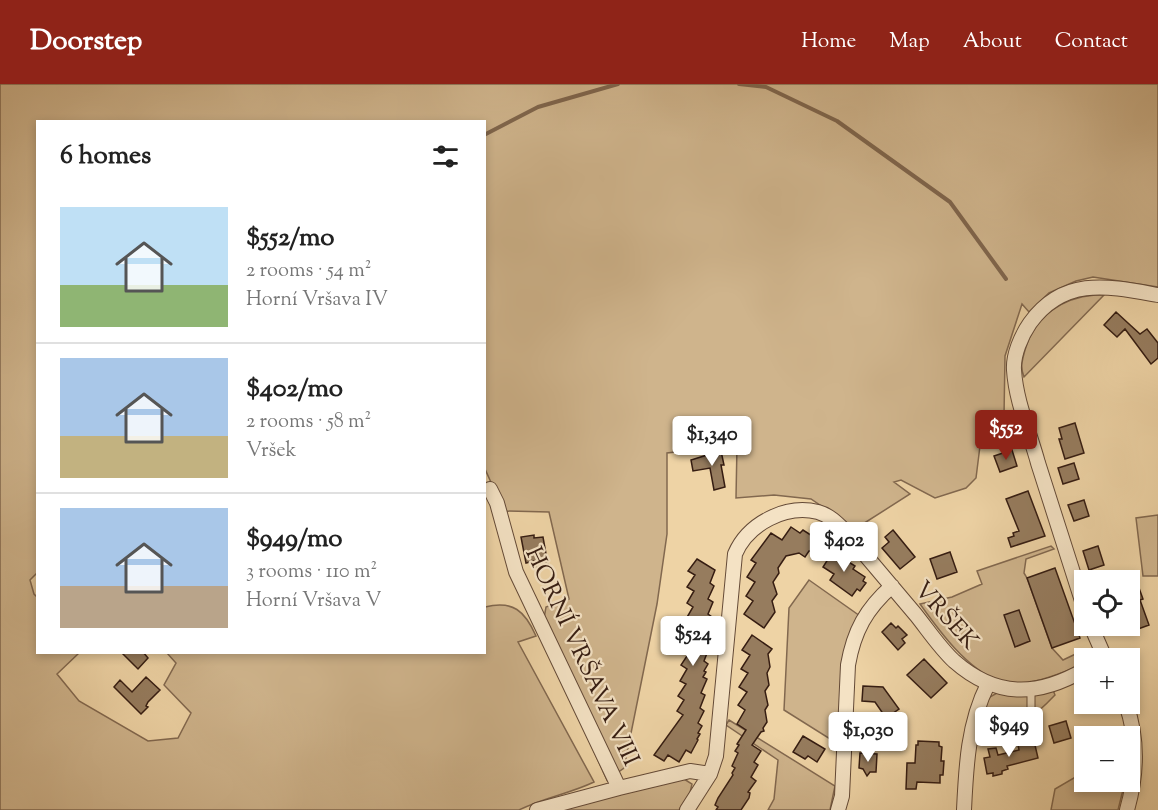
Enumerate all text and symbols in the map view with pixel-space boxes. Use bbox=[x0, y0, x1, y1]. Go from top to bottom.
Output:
text: Doorstep bbox=[30, 22, 142, 62]
text: Home bbox=[801, 27, 856, 57]
text: Map bbox=[889, 27, 930, 57]
text: About bbox=[963, 27, 1022, 57]
text: Contact bbox=[1055, 27, 1128, 57]
text: 6 homes bbox=[60, 138, 151, 175]
icon: filters bbox=[429, 140, 462, 173]
text: $552/mo bbox=[246, 220, 335, 257]
icon: home bbox=[108, 231, 180, 303]
text: 2 rooms · 54 m² bbox=[246, 257, 371, 286]
text: Horní Vršava IV bbox=[246, 286, 388, 315]
text: $402/mo bbox=[246, 371, 343, 408]
icon: home bbox=[108, 382, 180, 454]
text: 2 rooms · 58 m² bbox=[246, 408, 371, 437]
pin: $552 bbox=[970, 410, 1042, 461]
text: $552 bbox=[989, 415, 1023, 444]
pin: $1,340 bbox=[663, 416, 761, 467]
text: $1,340 bbox=[686, 421, 738, 450]
text: Vršek bbox=[246, 437, 296, 466]
text: $949/mo bbox=[246, 521, 343, 558]
pin: $402 bbox=[808, 522, 880, 573]
text: $402 bbox=[824, 527, 864, 556]
icon: home bbox=[108, 532, 180, 604]
street label: HORNÍ VRŠAVA VIII bbox=[515, 542, 647, 772]
text: 3 rooms · 110 m² bbox=[246, 558, 377, 587]
map controls bbox=[1074, 570, 1140, 792]
button: locate bbox=[1074, 570, 1140, 636]
street label: VRŠEK bbox=[905, 574, 986, 658]
text: Horní Vršava V bbox=[246, 587, 381, 616]
pin: $524 bbox=[657, 616, 729, 667]
text: $524 bbox=[675, 621, 711, 650]
button: + bbox=[1074, 648, 1140, 714]
pin: $949 bbox=[973, 707, 1045, 758]
pin: $1,030 bbox=[819, 712, 917, 763]
text: $949 bbox=[989, 712, 1029, 741]
text: $1,030 bbox=[843, 717, 893, 746]
button: − bbox=[1074, 726, 1140, 792]

